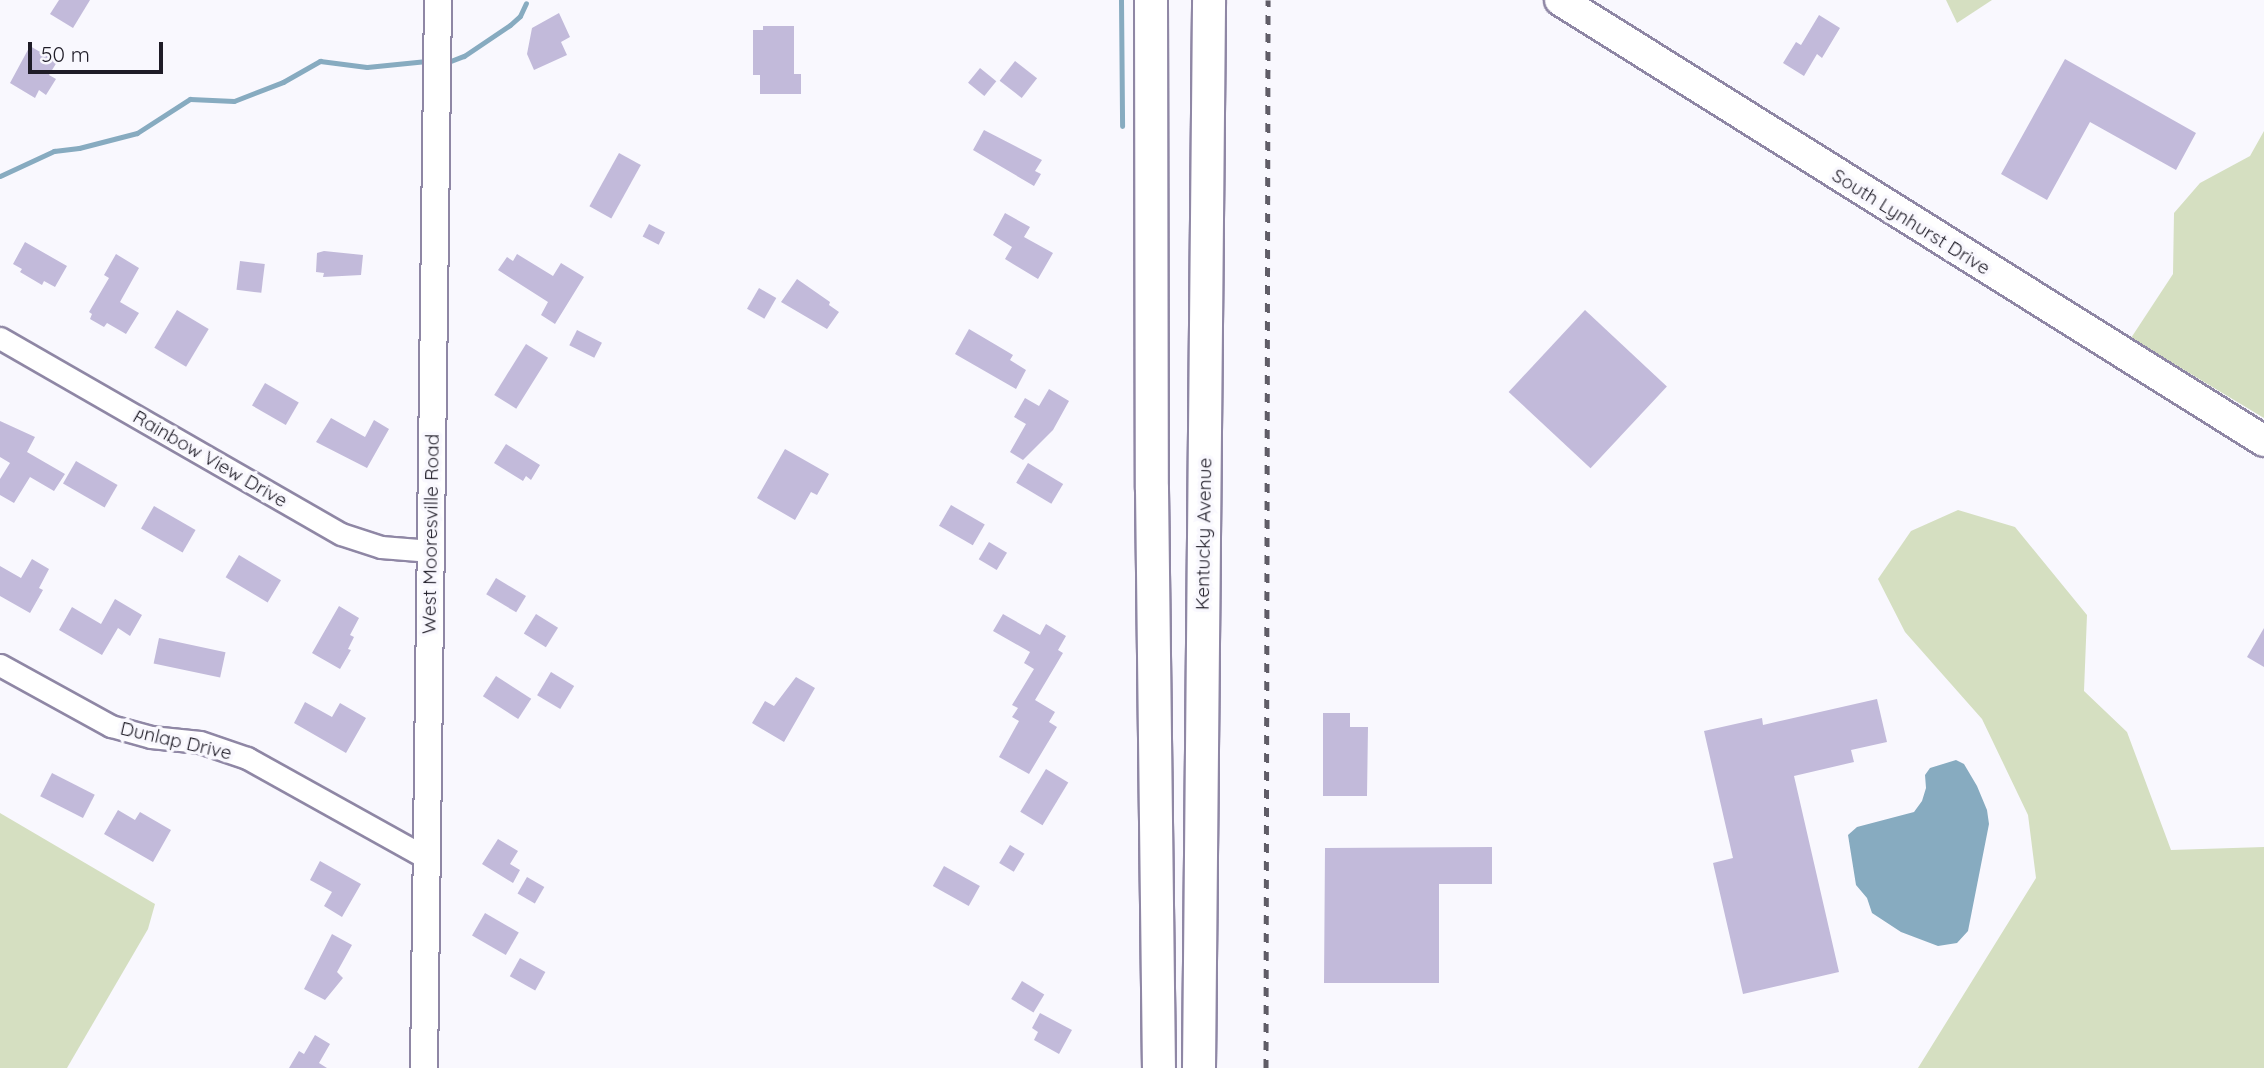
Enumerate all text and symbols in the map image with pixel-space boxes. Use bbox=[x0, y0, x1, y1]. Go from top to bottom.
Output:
scale bar bbox=[32, 28, 166, 72]
text: 50 m bbox=[41, 41, 90, 67]
street label: South Lynhurst Drive bbox=[1828, 164, 1994, 280]
street label: Rainbow View Drive bbox=[129, 406, 291, 512]
street label: West Mooresville Road bbox=[418, 434, 444, 634]
street label: Kentucky Avenue bbox=[1191, 458, 1217, 610]
street label: Dunlap Drive bbox=[118, 717, 234, 765]

